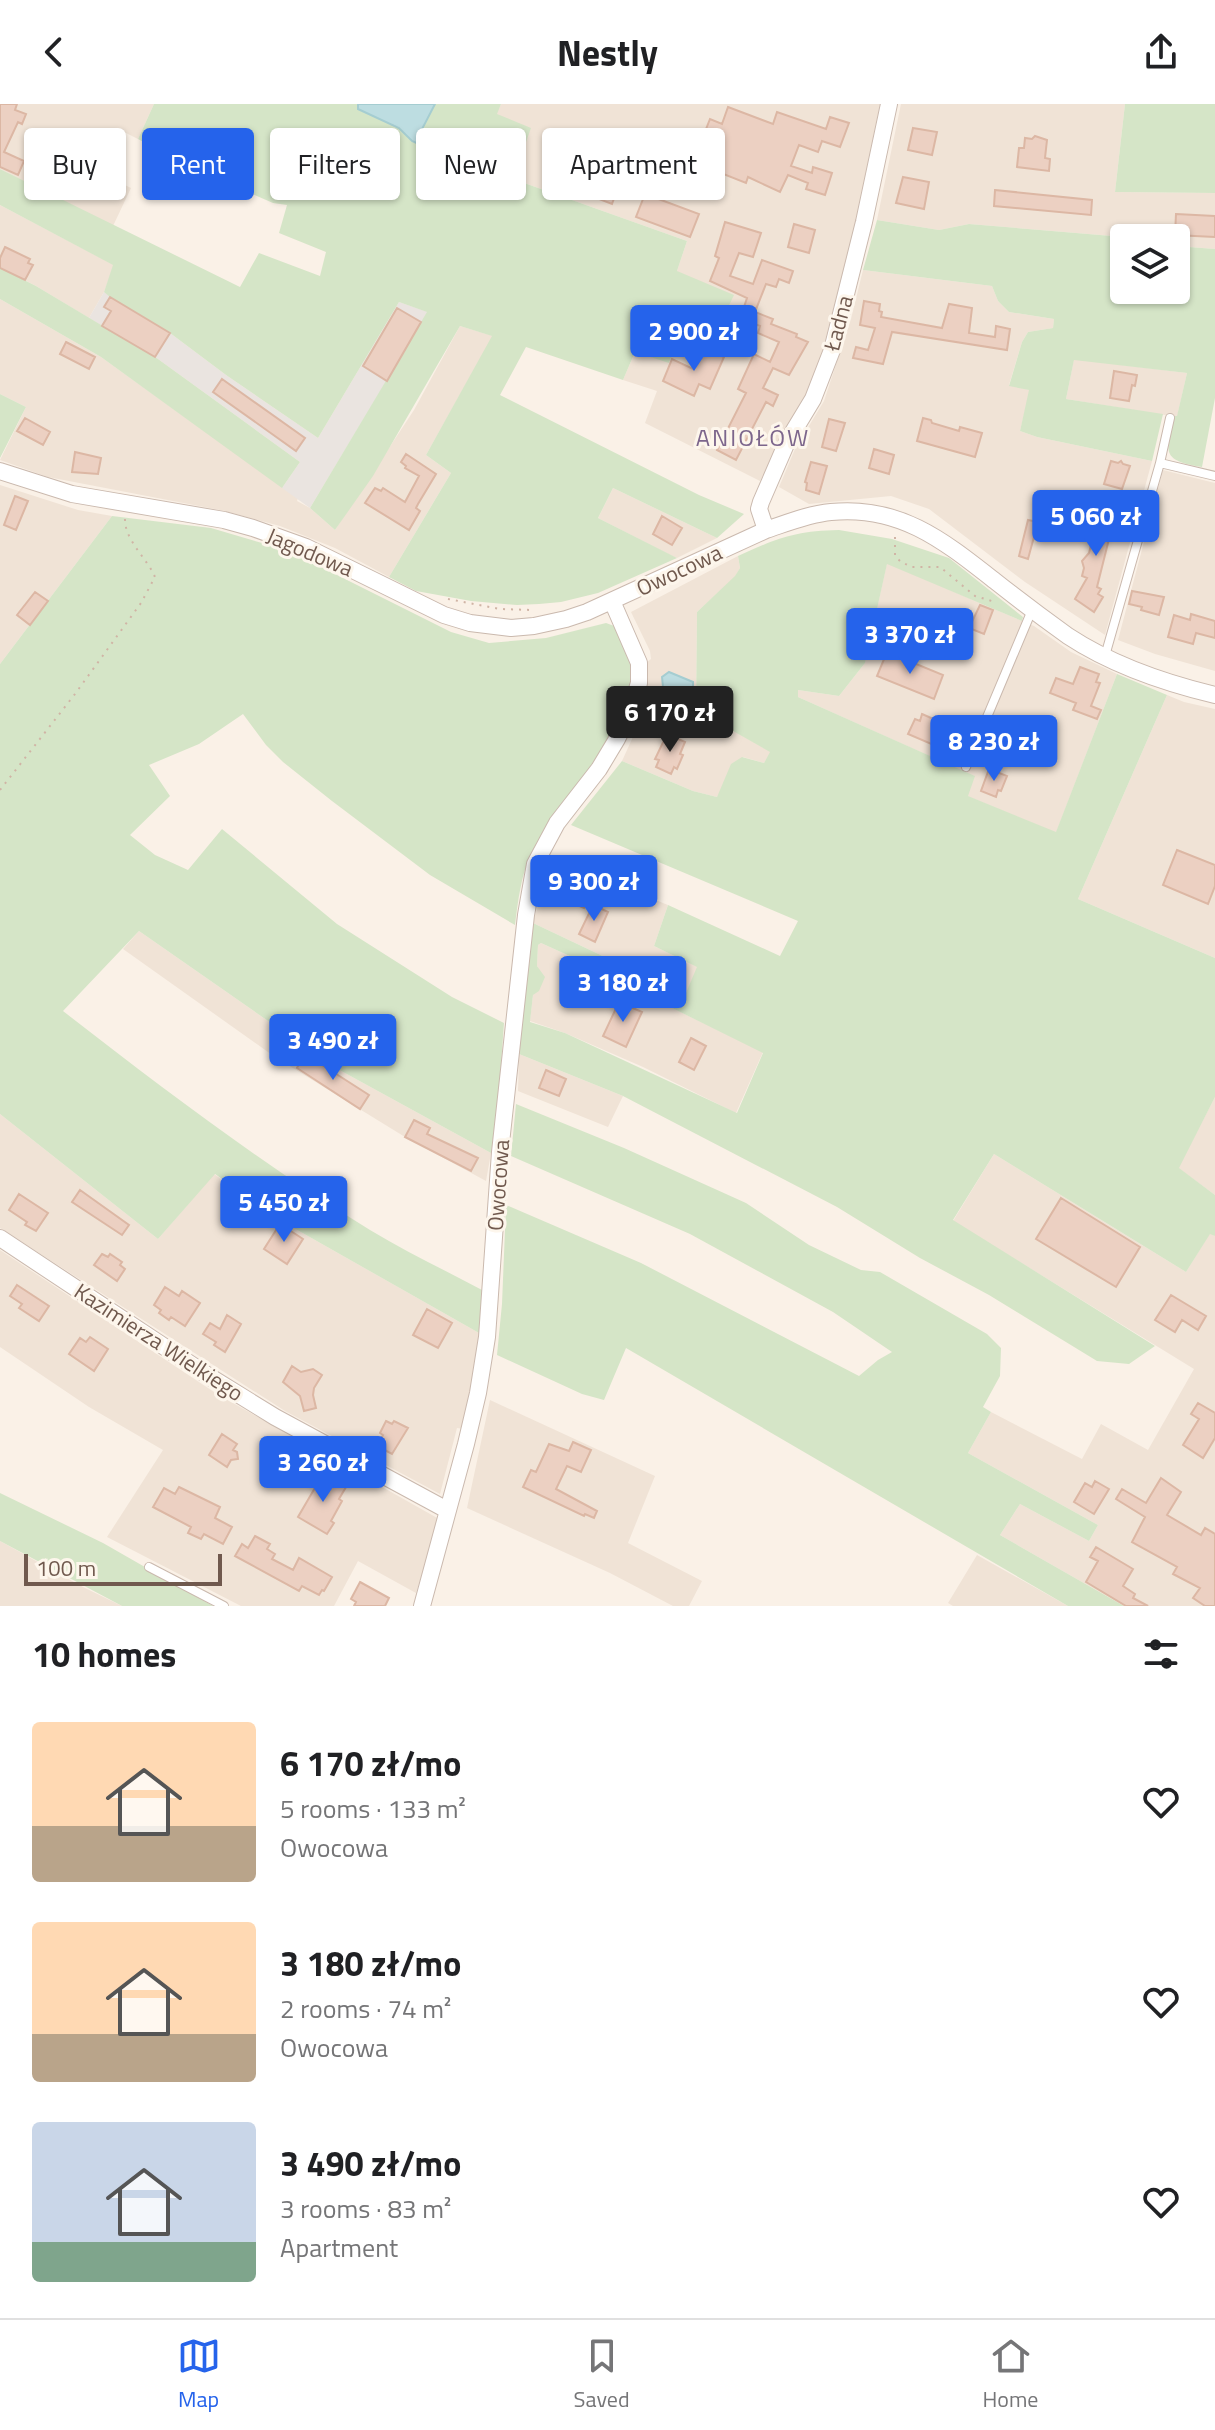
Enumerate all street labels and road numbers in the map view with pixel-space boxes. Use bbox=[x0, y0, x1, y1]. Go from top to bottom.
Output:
street label: Ładna bbox=[814, 291, 862, 355]
street label: Jagodowa bbox=[261, 519, 359, 585]
street label: Owocowa bbox=[630, 535, 728, 605]
street label: Owocowa bbox=[478, 1138, 518, 1232]
street label: Kazimierza Wielkiego bbox=[68, 1274, 250, 1410]

